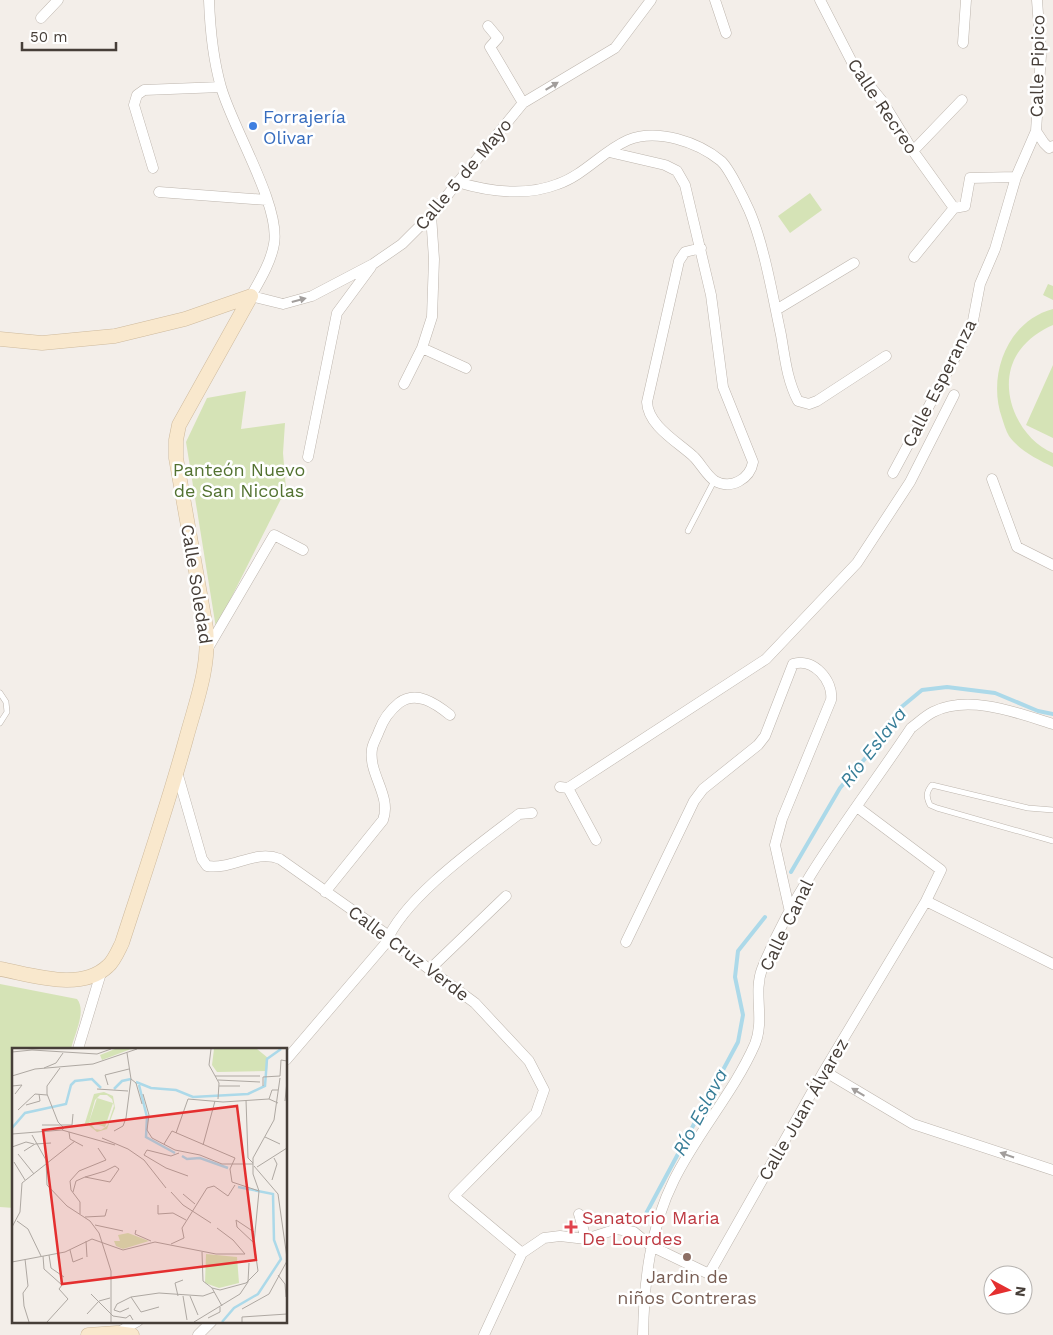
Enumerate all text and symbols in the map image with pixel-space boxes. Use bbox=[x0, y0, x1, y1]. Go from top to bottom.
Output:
street label: Calle Pipico bbox=[1026, 14, 1048, 118]
scale bar bbox=[22, 20, 116, 52]
text: 50 m bbox=[30, 28, 67, 46]
street label: Calle Recreo bbox=[843, 54, 923, 158]
one-way arrow bbox=[545, 81, 558, 90]
place label: Forrajería Olivar bbox=[263, 106, 346, 148]
street label: Calle 5 de Mayo bbox=[410, 114, 516, 234]
marker: Forrajería Olivar bbox=[247, 120, 259, 132]
one-way arrow bbox=[291, 295, 306, 303]
street label: Calle Esperanza bbox=[898, 315, 980, 451]
park label: Panteón Nuevo de San Nicolas bbox=[173, 459, 305, 501]
street label: Calle Soledad bbox=[177, 523, 217, 645]
water label: Río Eslava bbox=[835, 702, 911, 791]
street label: Calle Canal bbox=[755, 875, 817, 974]
street label: Calle Cruz Verde bbox=[344, 901, 474, 1005]
street label: Calle Juan Álvarez bbox=[754, 1034, 852, 1184]
inset map bbox=[12, 1048, 288, 1322]
water label: Río Eslava bbox=[668, 1064, 733, 1159]
one-way arrow bbox=[852, 1087, 865, 1096]
one-way arrow bbox=[999, 1150, 1014, 1158]
place label: Sanatorio Maria De Lourdes bbox=[582, 1207, 720, 1249]
marker: Sanatorio Maria De Lourdes bbox=[564, 1220, 578, 1234]
marker: Jardin de niños Contreras bbox=[681, 1251, 693, 1263]
north arrow bbox=[983, 1265, 1033, 1315]
place label: Jardin de niños Contreras bbox=[617, 1266, 757, 1308]
text: N bbox=[1012, 1285, 1029, 1298]

